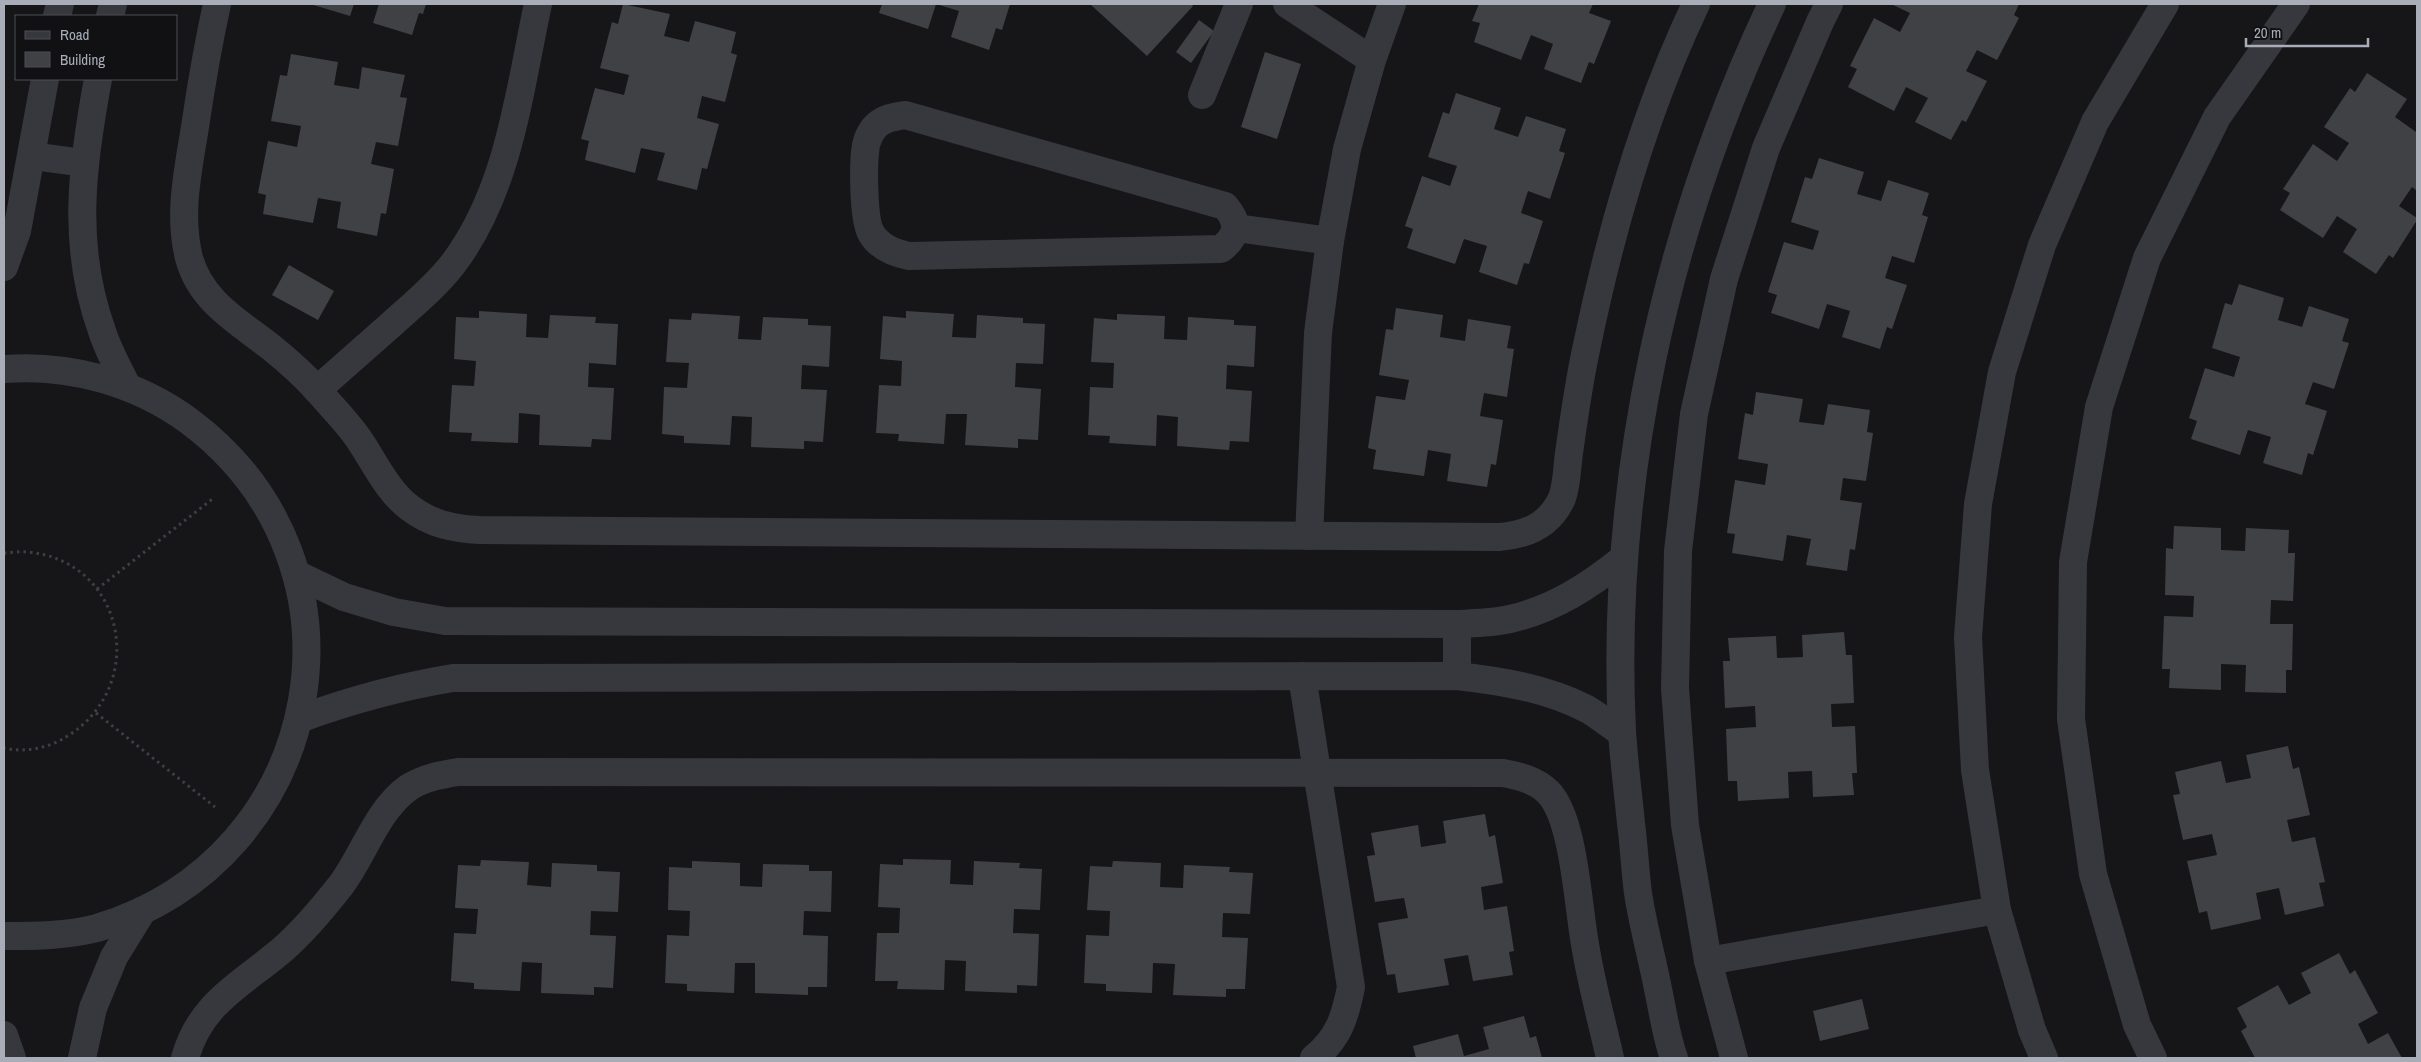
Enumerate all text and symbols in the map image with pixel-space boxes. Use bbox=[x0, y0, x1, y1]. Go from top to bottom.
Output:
legend bbox=[15, 15, 178, 80]
scale bar bbox=[2246, 15, 2368, 47]
text: 20 m bbox=[2254, 22, 2281, 43]
text: Road bbox=[60, 24, 89, 45]
text: Building bbox=[60, 49, 105, 70]

